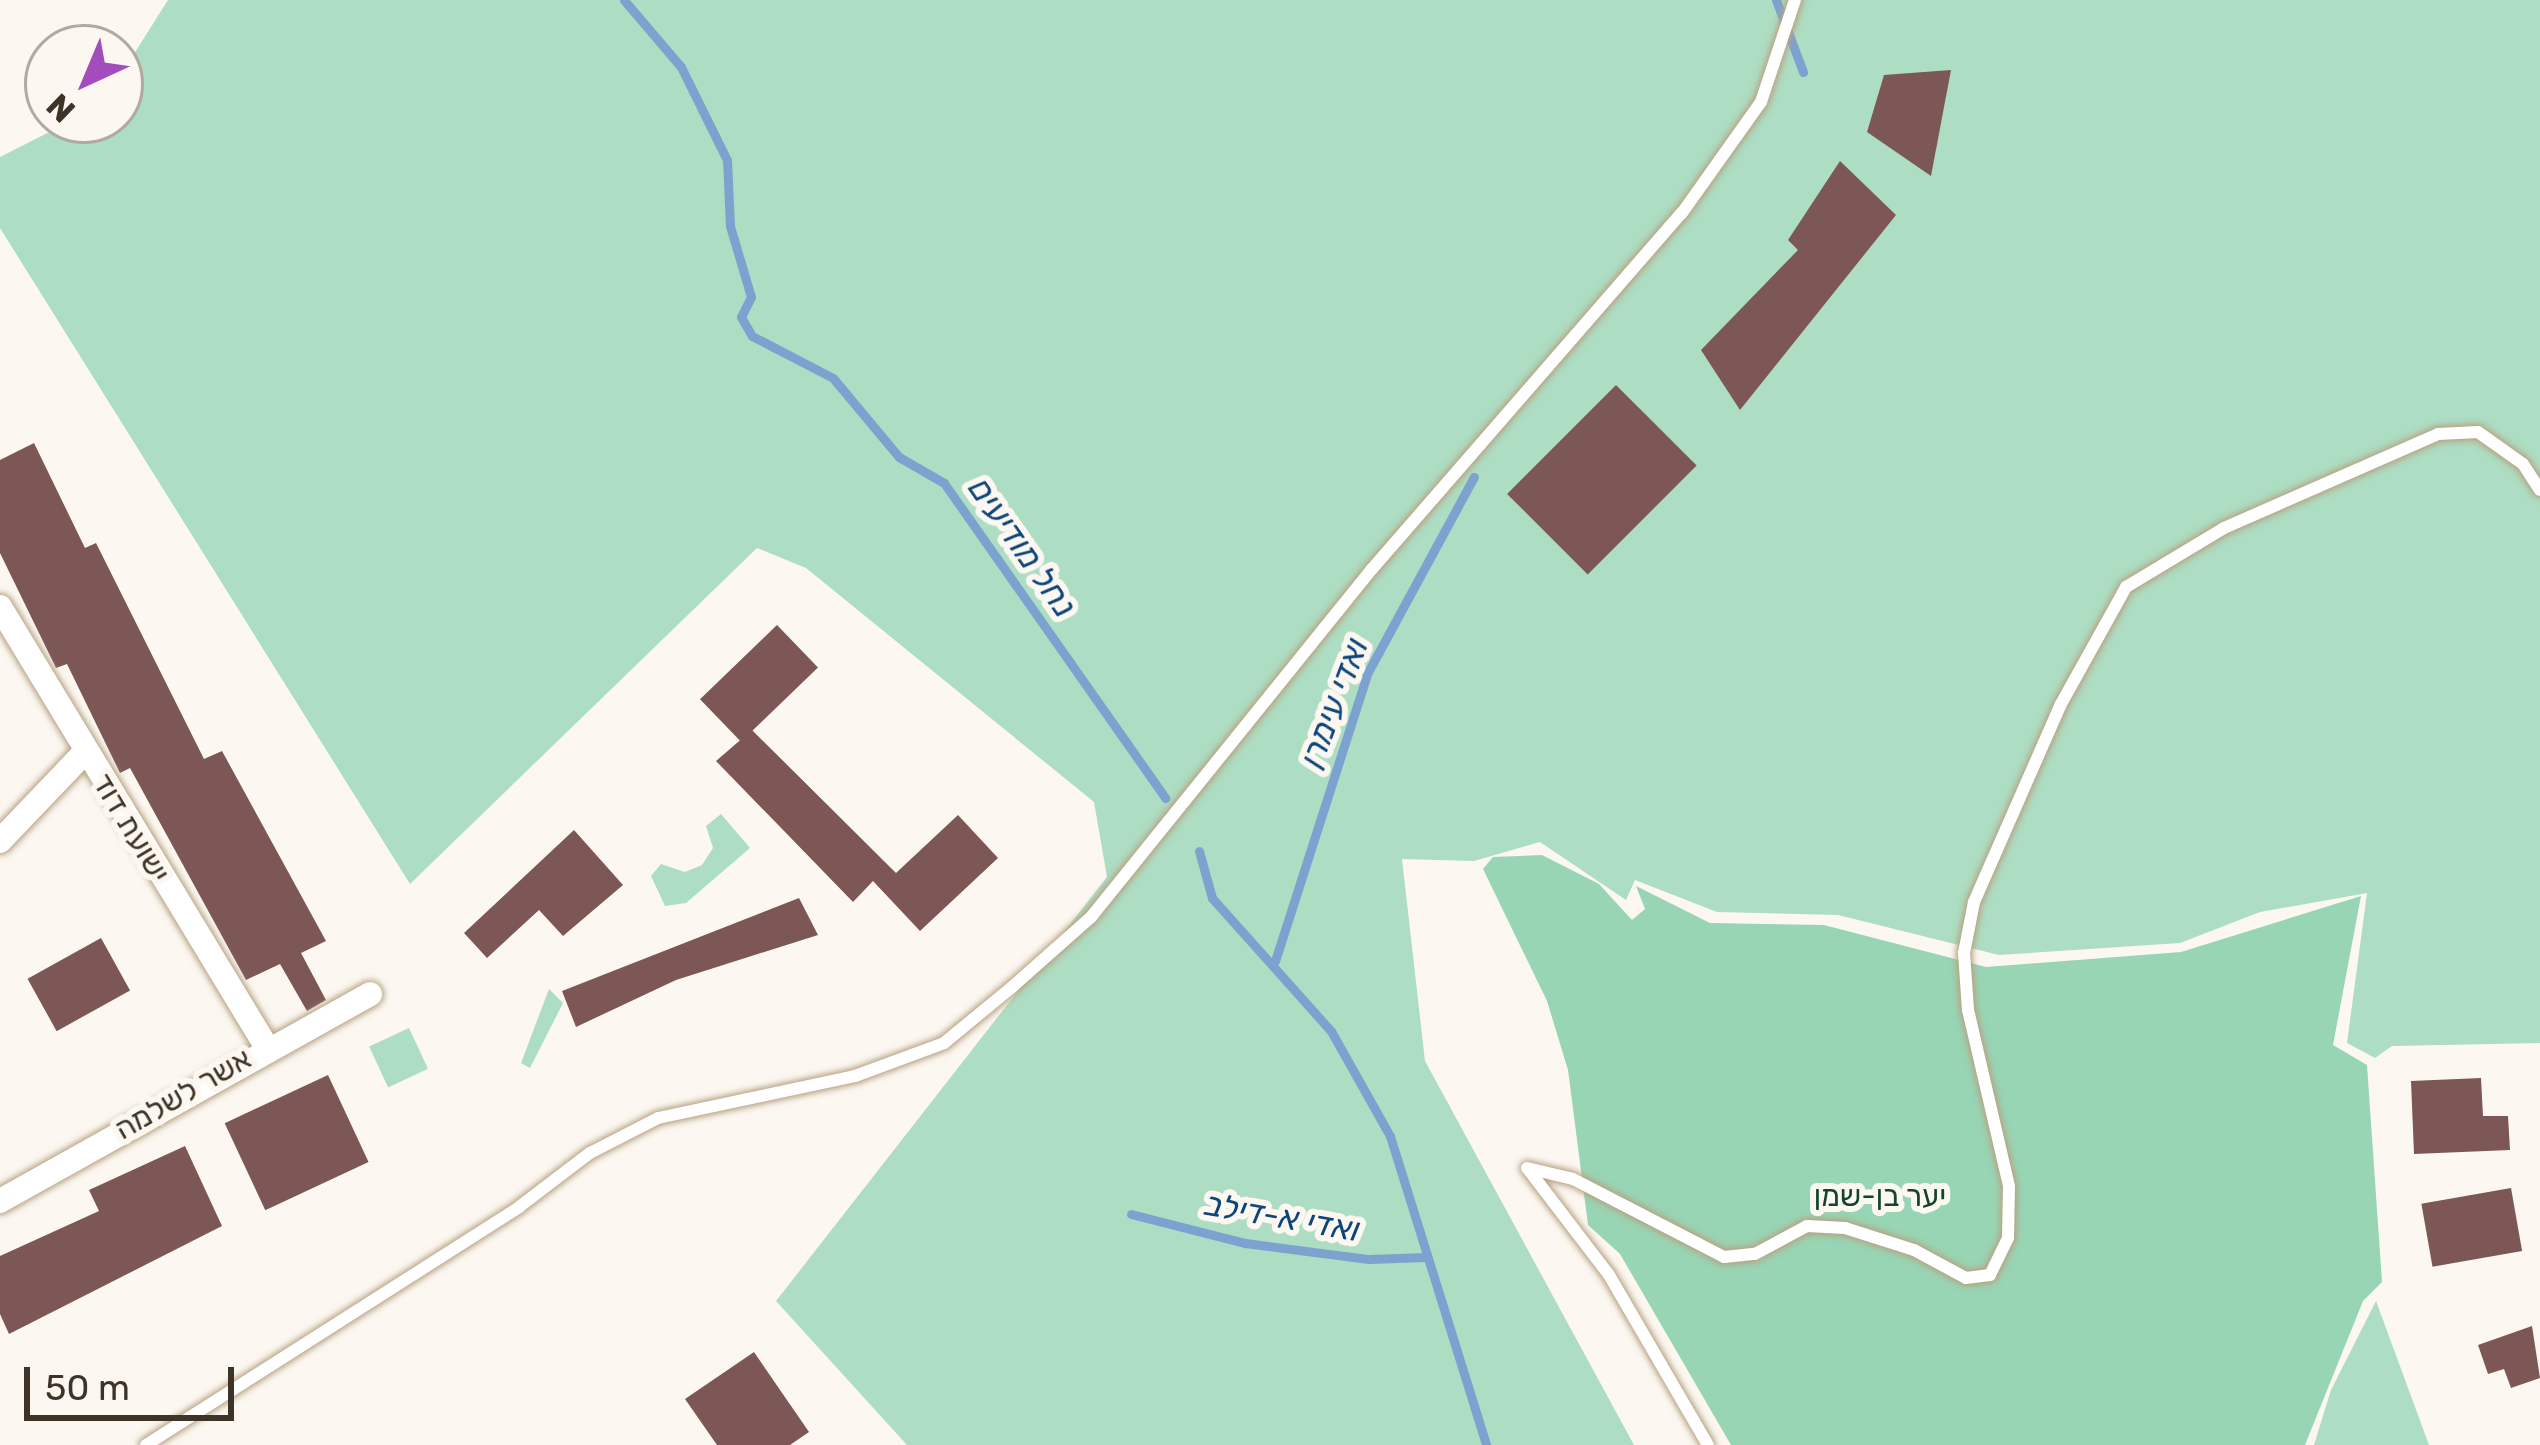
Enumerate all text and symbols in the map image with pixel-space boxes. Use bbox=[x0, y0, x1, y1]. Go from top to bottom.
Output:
north arrow bbox=[24, 24, 144, 144]
text: N bbox=[39, 86, 83, 130]
water label: נחל מודיעים bbox=[959, 470, 1085, 624]
water label: ואדי עימרן bbox=[1291, 633, 1377, 773]
street label: ישועת דוד bbox=[84, 767, 178, 889]
street label: אשר לשלמה bbox=[108, 1040, 258, 1148]
park label: יער בן-שמן bbox=[1813, 1178, 1947, 1214]
water label: ואדי א-דילב bbox=[1201, 1184, 1363, 1250]
scale bar bbox=[30, 1343, 240, 1417]
text: 50 m bbox=[45, 1366, 130, 1409]

